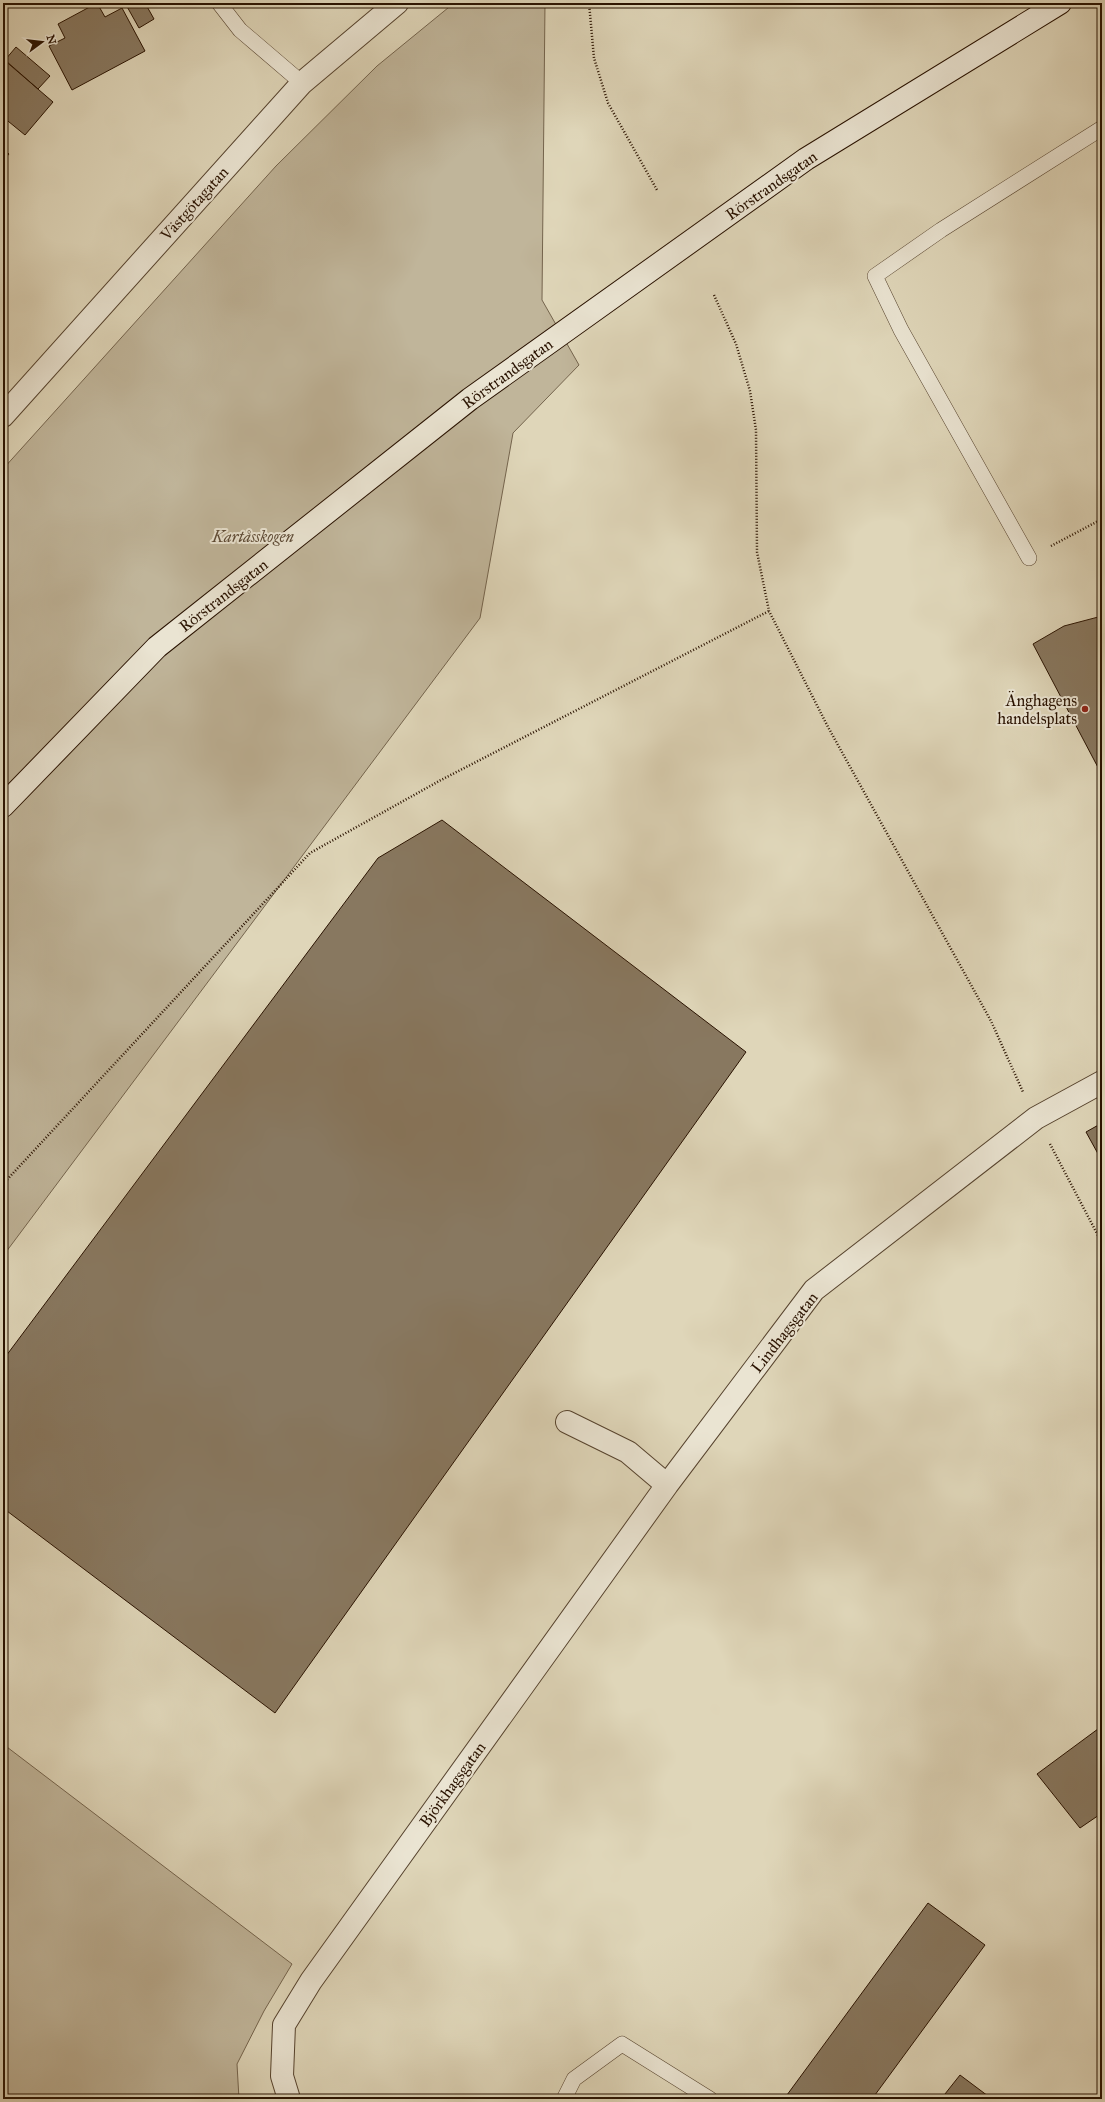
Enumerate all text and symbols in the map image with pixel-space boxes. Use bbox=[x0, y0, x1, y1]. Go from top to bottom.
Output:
north arrow bbox=[22, 22, 62, 62]
text: N bbox=[44, 33, 59, 46]
street label: Rörstrandsgatan bbox=[722, 147, 822, 225]
street label: Västgötagatan bbox=[156, 162, 233, 245]
street label: Rörstrandsgatan bbox=[458, 334, 557, 413]
park label: Kartåsskogen bbox=[211, 527, 294, 546]
street label: Rörstrandsgatan bbox=[175, 555, 272, 637]
place label: Änghagens handelsplats bbox=[997, 690, 1077, 728]
marker: Änghagens handelsplats bbox=[1080, 704, 1090, 714]
street label: Lindhagsgatan bbox=[747, 1288, 823, 1377]
street label: Björkhagsgatan bbox=[415, 1738, 491, 1831]

